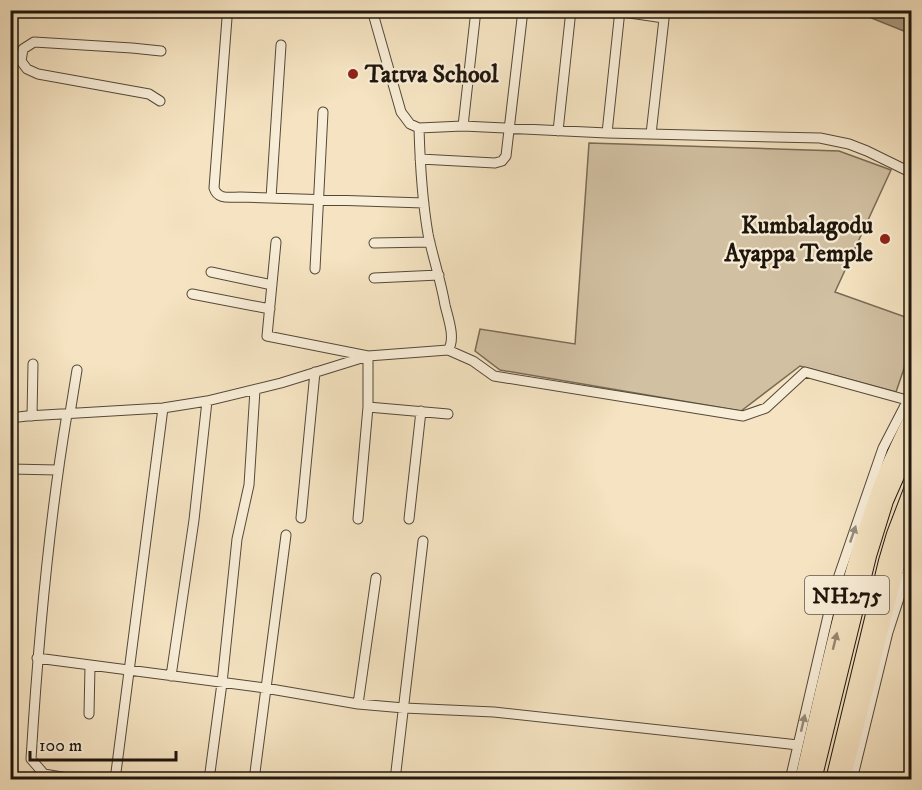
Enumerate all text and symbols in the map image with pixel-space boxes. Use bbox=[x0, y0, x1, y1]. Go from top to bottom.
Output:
place label: Tattva School bbox=[364, 60, 499, 90]
marker: Tattva School bbox=[346, 67, 360, 81]
place label: Kumbalagodu Ayappa Temple bbox=[723, 211, 873, 269]
marker: Kumbalagodu Ayappa Temple bbox=[878, 232, 892, 246]
one-way arrow bbox=[849, 525, 859, 543]
road number: NH275 bbox=[805, 576, 889, 614]
one-way arrow bbox=[831, 632, 841, 650]
one-way arrow bbox=[799, 713, 809, 732]
scale bar bbox=[30, 724, 176, 762]
text: 100 m bbox=[39, 735, 82, 757]

